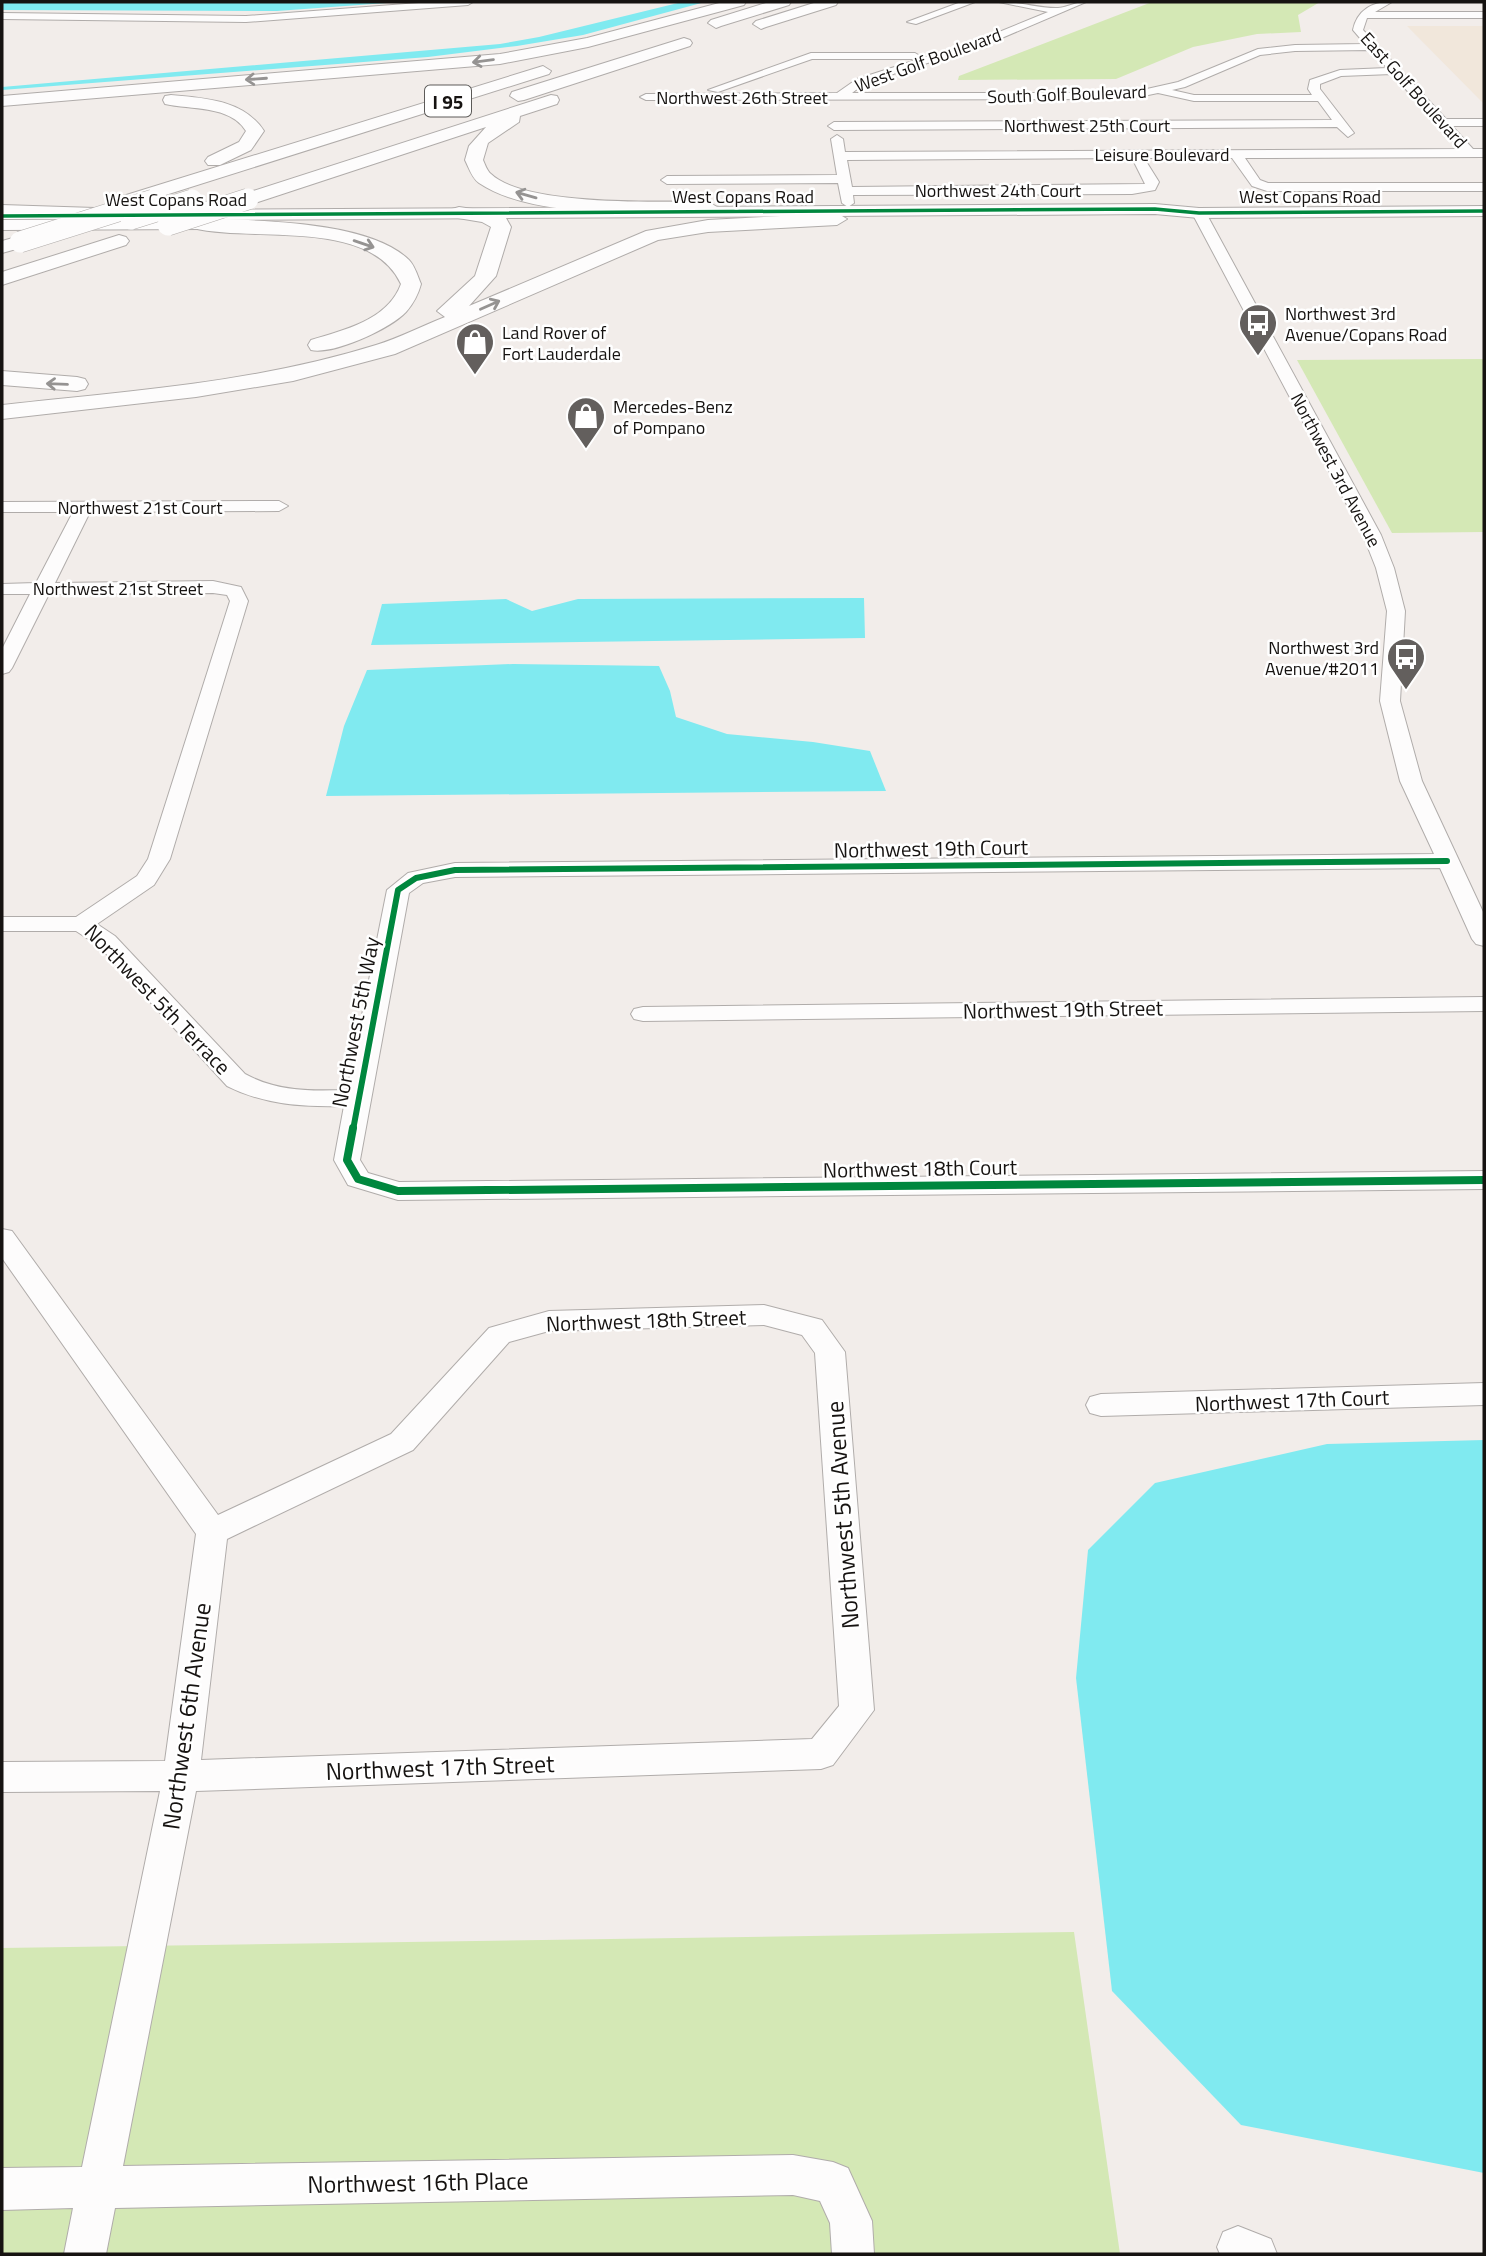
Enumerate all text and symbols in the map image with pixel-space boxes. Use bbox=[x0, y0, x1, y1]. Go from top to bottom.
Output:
street label: West Golf Boulevard bbox=[851, 21, 1005, 99]
street label: East Golf Boulevard bbox=[1354, 26, 1474, 154]
one-way arrow bbox=[472, 54, 494, 67]
one-way arrow bbox=[245, 73, 268, 86]
street label: South Golf Boulevard bbox=[987, 78, 1147, 110]
street label: Northwest 26th Street bbox=[656, 84, 828, 111]
road number: I 95 bbox=[425, 86, 471, 116]
street label: Northwest 25th Court bbox=[1004, 112, 1171, 139]
street label: Leisure Boulevard bbox=[1095, 141, 1229, 168]
street label: Northwest 24th Court bbox=[915, 177, 1082, 204]
street label: West Copans Road bbox=[672, 183, 814, 210]
street label: West Copans Road bbox=[1239, 183, 1381, 210]
street label: West Copans Road bbox=[105, 186, 247, 213]
one-way arrow bbox=[515, 187, 537, 200]
one-way arrow bbox=[353, 239, 375, 251]
one-way arrow bbox=[479, 297, 500, 310]
place label: Northwest 3rd Avenue/Copans Road bbox=[1285, 300, 1447, 348]
bus stop icon: Northwest 3rd Avenue/Copans Road bbox=[1237, 302, 1279, 357]
place label: Land Rover of Fort Lauderdale bbox=[502, 319, 621, 367]
shop icon: Land Rover of Fort Lauderdale bbox=[454, 321, 496, 376]
one-way arrow bbox=[45, 377, 68, 390]
street label: Northwest 3rd Avenue bbox=[1284, 388, 1388, 552]
place label: Mercedes-Benz of Pompano bbox=[613, 393, 733, 441]
shop icon: Mercedes-Benz of Pompano bbox=[565, 395, 607, 450]
street label: Northwest 21st Court bbox=[57, 494, 223, 521]
street label: Northwest 21st Street bbox=[33, 575, 204, 602]
place label: Northwest 3rd Avenue/#2011 bbox=[1265, 634, 1379, 682]
bus stop icon: Northwest 3rd Avenue/#2011 bbox=[1385, 636, 1427, 691]
street label: Northwest 19th Court bbox=[834, 830, 1029, 866]
street label: Northwest 5th Terrace bbox=[77, 916, 239, 1082]
street label: Northwest 5th Way bbox=[323, 934, 387, 1110]
street label: Northwest 19th Street bbox=[963, 991, 1164, 1027]
street label: Northwest 18th Court bbox=[823, 1150, 1018, 1186]
street label: Northwest 18th Street bbox=[545, 1300, 747, 1339]
street label: Northwest 17th Court bbox=[1194, 1381, 1390, 1419]
street label: Northwest 5th Avenue bbox=[816, 1400, 868, 1630]
street label: Northwest 6th Avenue bbox=[152, 1600, 220, 1832]
street label: Northwest 17th Street bbox=[325, 1745, 556, 1789]
street label: Northwest 16th Place bbox=[307, 2162, 529, 2202]

